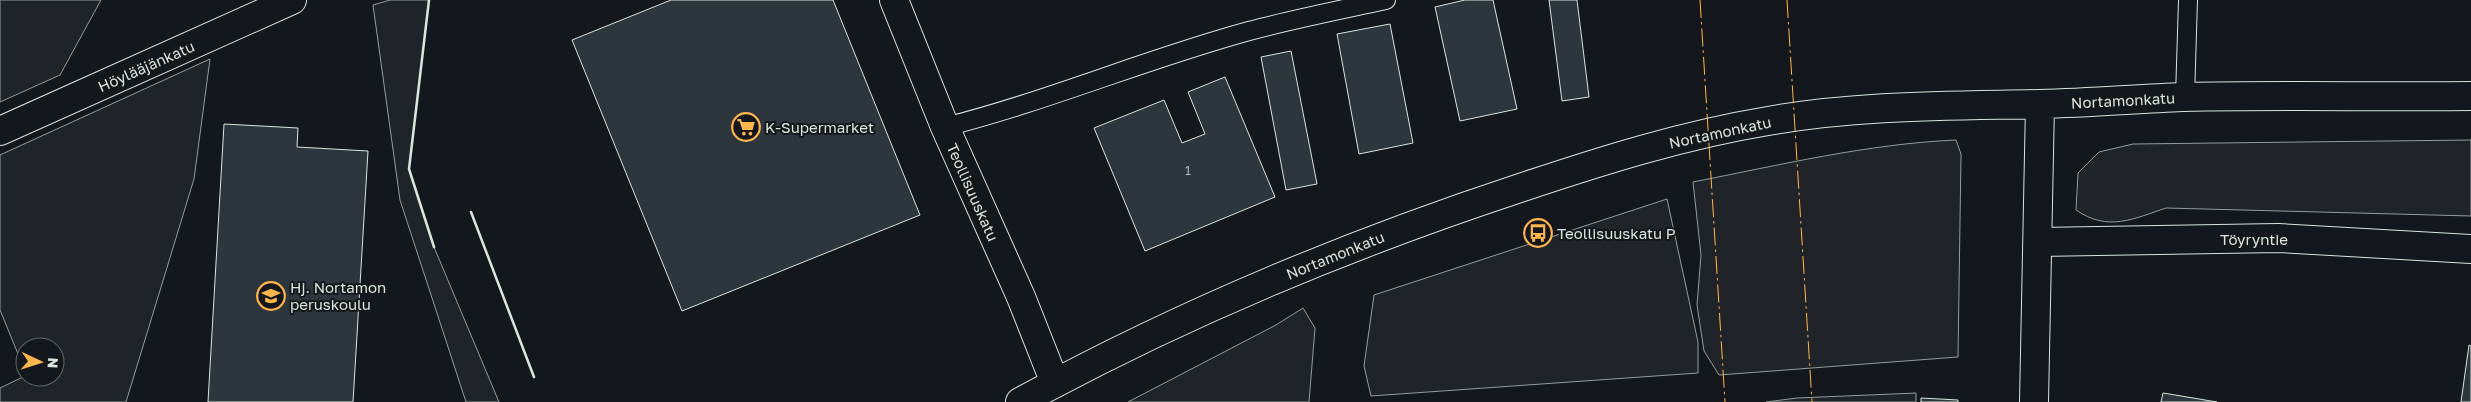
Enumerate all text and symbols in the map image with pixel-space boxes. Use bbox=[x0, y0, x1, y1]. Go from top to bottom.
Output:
street label: Höylääjänkatu bbox=[95, 37, 197, 95]
street label: Nortamonkatu bbox=[2070, 88, 2176, 112]
supermarket icon: K-Supermarket bbox=[731, 112, 761, 142]
street label: Nortamonkatu bbox=[1667, 112, 1773, 152]
place label: K-Supermarket bbox=[765, 118, 874, 136]
street label: Teollisuuskatu bbox=[943, 140, 1003, 244]
house number: 1 bbox=[1185, 163, 1191, 178]
bus stop icon: Teollisuuskatu P bbox=[1523, 218, 1553, 248]
place label: Teollisuuskatu P bbox=[1557, 224, 1676, 242]
street label: Nortamonkatu bbox=[1283, 227, 1387, 283]
street label: Töyryntie bbox=[2220, 230, 2288, 248]
place label: Hj. Nortamon peruskoulu bbox=[290, 278, 386, 313]
school or university icon: Hj. Nortamon peruskoulu bbox=[256, 281, 286, 311]
north arrow bbox=[15, 337, 65, 387]
text: N bbox=[45, 357, 62, 369]

